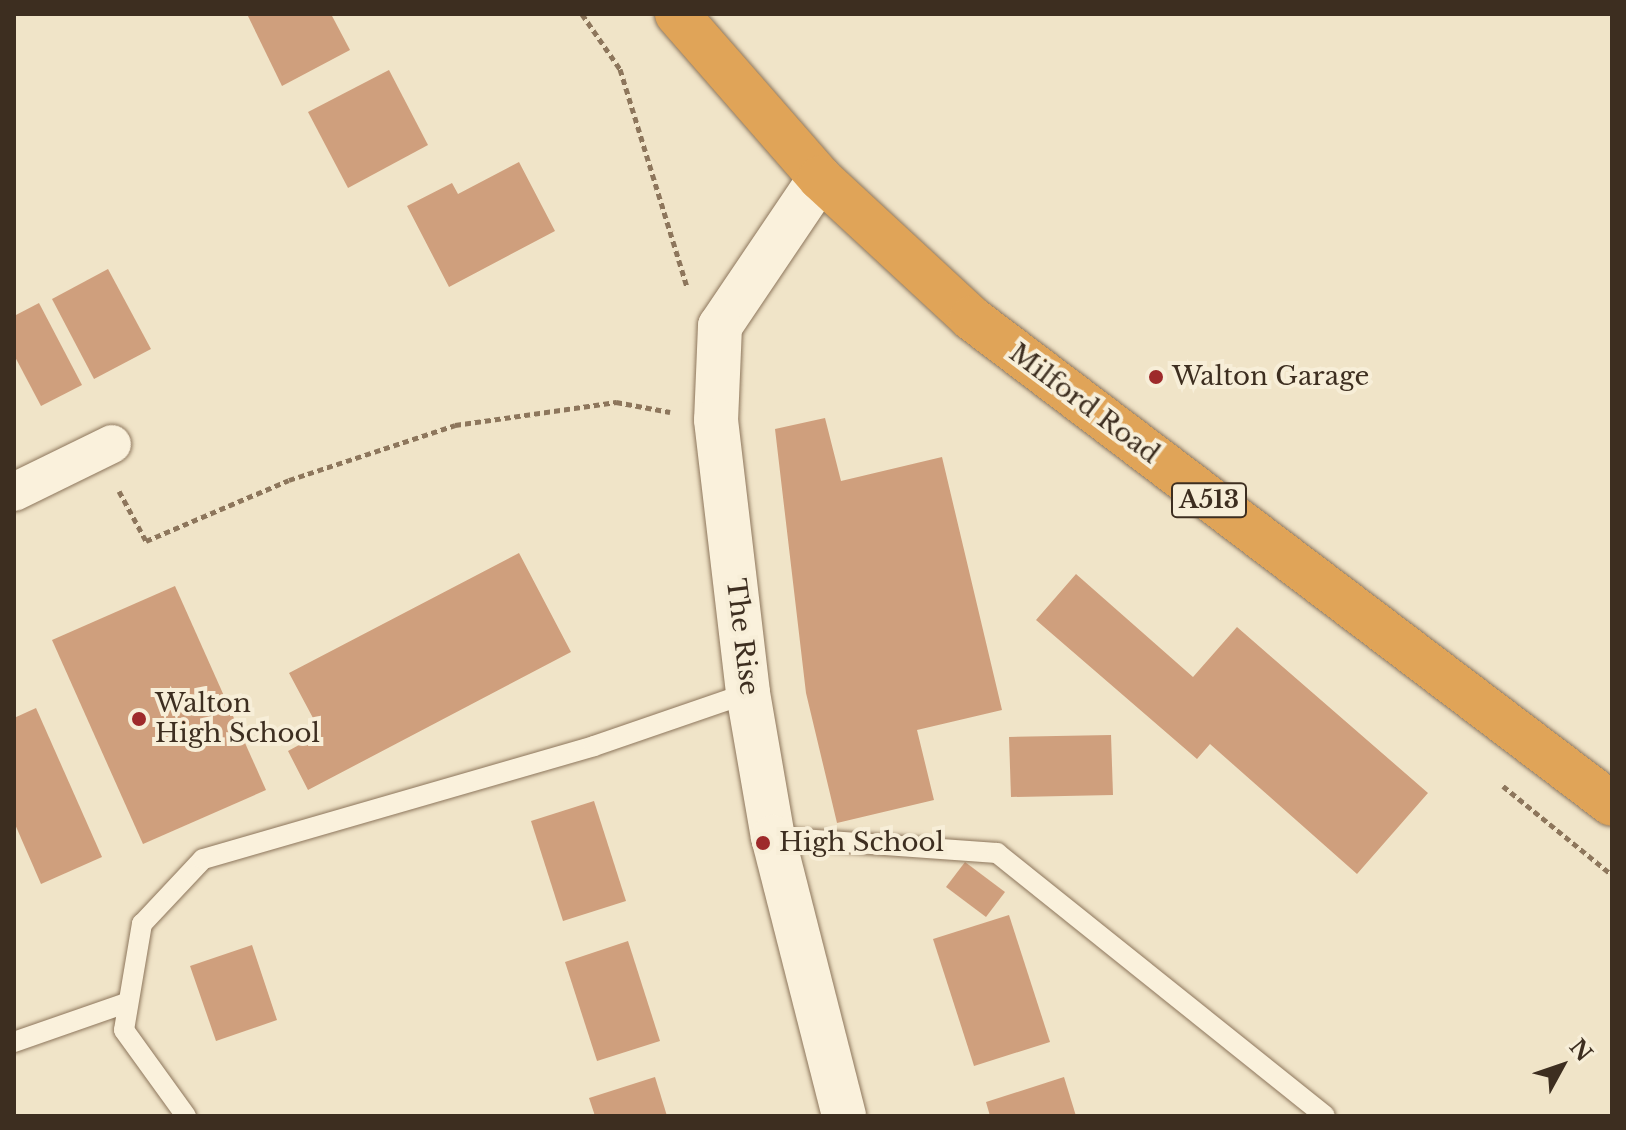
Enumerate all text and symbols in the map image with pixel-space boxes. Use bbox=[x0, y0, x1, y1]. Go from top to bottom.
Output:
street label: Milford Road bbox=[1003, 338, 1165, 470]
place label: Walton Garage bbox=[1172, 361, 1370, 393]
marker: Walton Garage bbox=[1147, 368, 1165, 386]
road number: A513 bbox=[1171, 480, 1247, 520]
street label: The Rise bbox=[719, 577, 765, 697]
place label: Walton High School bbox=[155, 688, 320, 750]
marker: Walton High School bbox=[130, 710, 148, 728]
place label: High School bbox=[779, 827, 944, 859]
marker: High School bbox=[754, 834, 772, 852]
north arrow bbox=[1522, 1026, 1602, 1106]
text: N bbox=[1564, 1034, 1598, 1067]

